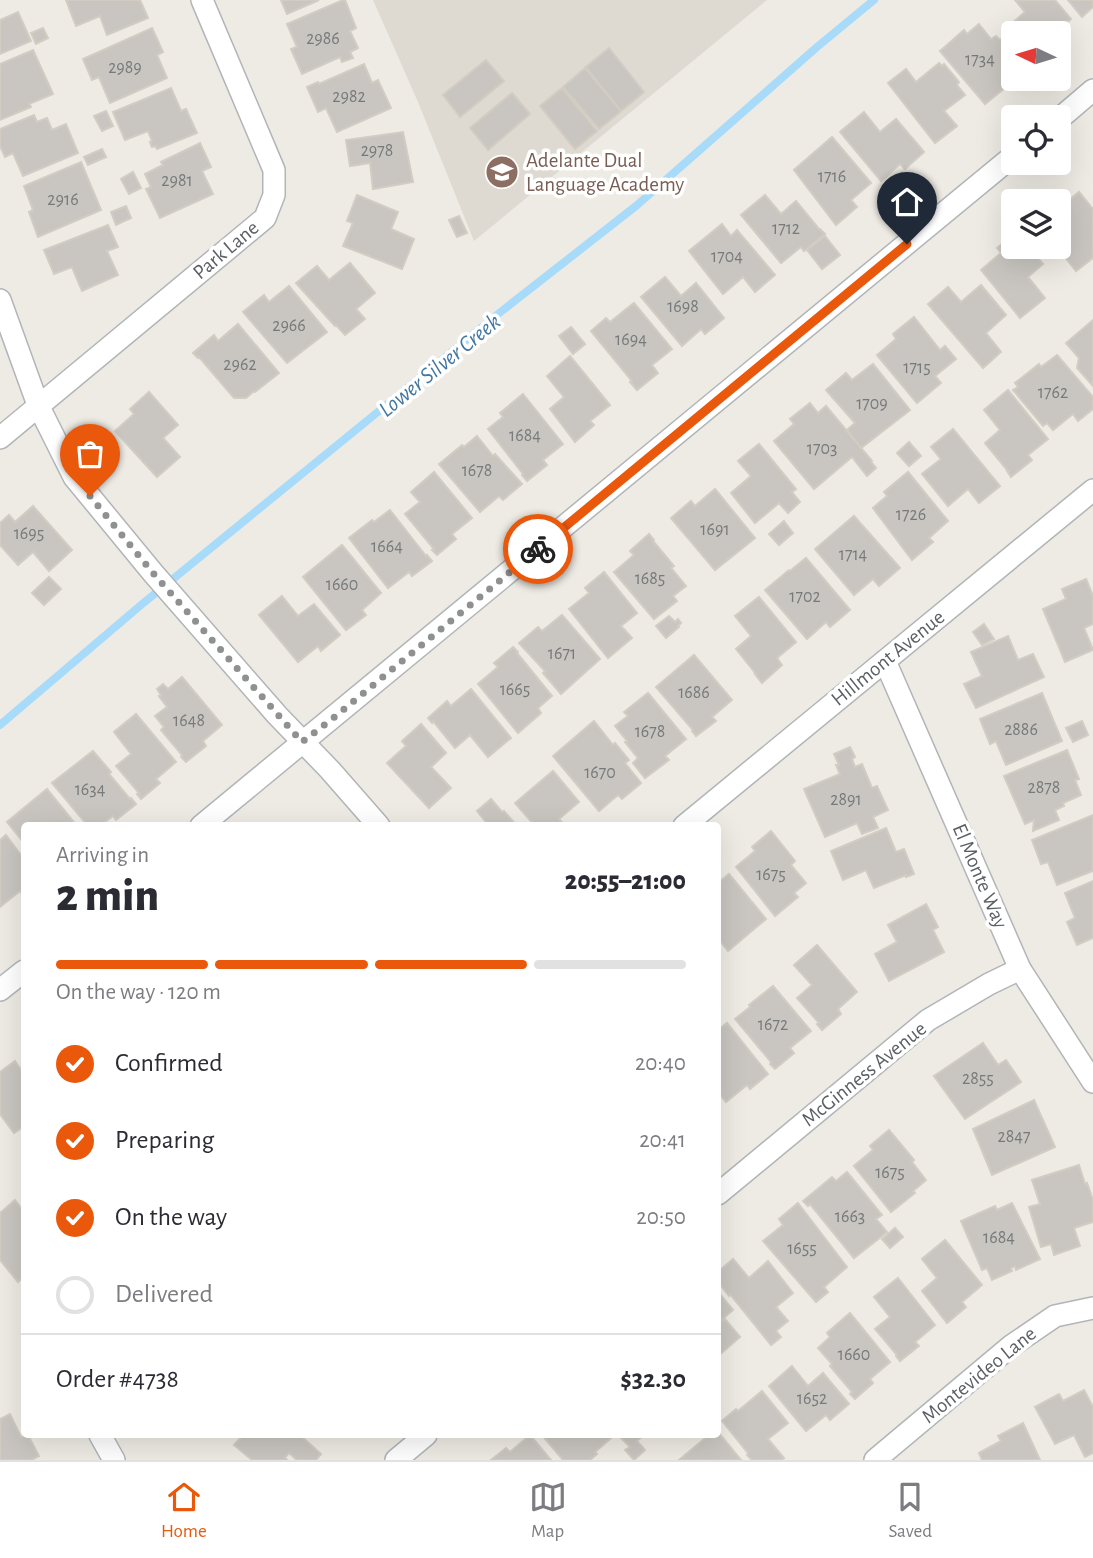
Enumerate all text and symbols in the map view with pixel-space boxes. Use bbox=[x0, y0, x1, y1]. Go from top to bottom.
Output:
north arrow bbox=[1001, 21, 1071, 91]
map controls bbox=[1001, 21, 1071, 259]
house number: 2986 bbox=[306, 30, 340, 48]
house number: 1734 bbox=[965, 51, 995, 69]
house number: 2989 bbox=[108, 59, 142, 77]
house number: 2982 bbox=[332, 88, 366, 106]
button: locate bbox=[1001, 105, 1071, 175]
house number: 2978 bbox=[361, 142, 393, 160]
place label: Adelante Dual Language Academy bbox=[526, 150, 684, 195]
school or university icon: Adelante Dual Language Academy bbox=[483, 153, 521, 191]
house number: 1716 bbox=[818, 168, 846, 186]
house number: 2981 bbox=[161, 172, 193, 190]
pin bbox=[877, 172, 937, 244]
icon: home bbox=[888, 183, 926, 221]
button: layers bbox=[1001, 189, 1071, 259]
house number: 2916 bbox=[47, 191, 79, 209]
street label: Park Lane bbox=[189, 217, 263, 283]
house number: 1712 bbox=[772, 220, 800, 238]
house number: 1704 bbox=[711, 248, 743, 266]
house number: 1698 bbox=[667, 298, 699, 316]
water label: Lower Silver Creek bbox=[375, 310, 505, 422]
house number: 2966 bbox=[272, 317, 306, 335]
house number: 1694 bbox=[615, 331, 647, 349]
house number: 2962 bbox=[223, 356, 257, 374]
house number: 1715 bbox=[903, 359, 931, 377]
house number: 1762 bbox=[1038, 384, 1068, 402]
house number: 1709 bbox=[856, 395, 888, 413]
pin bbox=[60, 424, 120, 496]
house number: 1684 bbox=[509, 427, 541, 445]
icon: bag bbox=[71, 435, 109, 473]
house number: 1703 bbox=[807, 440, 837, 458]
house number: 1678 bbox=[462, 462, 492, 480]
house number: 1726 bbox=[896, 506, 926, 524]
courier bbox=[503, 514, 573, 584]
house number: 1691 bbox=[700, 521, 730, 539]
house number: 1695 bbox=[14, 525, 44, 543]
icon: bike bbox=[519, 530, 557, 568]
house number: 1664 bbox=[371, 538, 403, 556]
house number: 1714 bbox=[839, 546, 868, 564]
house number: 1685 bbox=[635, 570, 665, 588]
house number: 1660 bbox=[326, 576, 358, 594]
house number: 1702 bbox=[789, 588, 821, 606]
street label: Hillmont Avenue bbox=[827, 606, 949, 710]
house number: 1671 bbox=[548, 645, 576, 663]
house number: 1665 bbox=[500, 681, 530, 699]
house number: 1686 bbox=[678, 684, 710, 702]
house number: 1648 bbox=[173, 712, 205, 730]
house number: 2886 bbox=[1004, 721, 1038, 739]
house number: 1678 bbox=[635, 723, 665, 741]
house number: 1670 bbox=[584, 764, 616, 782]
house number: 2878 bbox=[1028, 779, 1060, 797]
house number: 1634 bbox=[75, 781, 106, 799]
house number: 2891 bbox=[830, 791, 862, 809]
street label: El Monte Way bbox=[949, 821, 1011, 931]
text: Arriving in bbox=[56, 844, 149, 867]
house number: 1675 bbox=[756, 866, 786, 884]
text: 20:55–21:00 bbox=[565, 868, 686, 894]
text: 2 min bbox=[56, 873, 159, 919]
text: On the way · 120 m bbox=[56, 981, 221, 1004]
house number: 1672 bbox=[758, 1016, 788, 1034]
street label: McGinness Avenue bbox=[798, 1018, 930, 1130]
icon: check bbox=[56, 1045, 94, 1083]
text: Confirmed bbox=[115, 1050, 223, 1076]
text: 20:40 bbox=[635, 1052, 686, 1075]
house number: 2855 bbox=[962, 1070, 994, 1088]
icon: check bbox=[56, 1122, 94, 1160]
text: Preparing bbox=[115, 1127, 214, 1153]
house number: 2847 bbox=[998, 1128, 1030, 1146]
text: 20:41 bbox=[639, 1129, 686, 1152]
house number: 1675 bbox=[875, 1164, 905, 1182]
icon: check bbox=[56, 1199, 94, 1237]
text: On the way bbox=[115, 1204, 227, 1230]
text: 20:50 bbox=[636, 1206, 686, 1229]
house number: 1663 bbox=[835, 1208, 865, 1226]
house number: 1684 bbox=[983, 1229, 1015, 1247]
house number: 1655 bbox=[787, 1240, 817, 1258]
text: Delivered bbox=[115, 1281, 213, 1307]
street label: Montevideo Lane bbox=[918, 1323, 1040, 1427]
house number: 1660 bbox=[838, 1346, 870, 1364]
text: Order #4738 bbox=[56, 1366, 179, 1392]
text: $32.30 bbox=[620, 1366, 686, 1392]
house number: 1652 bbox=[797, 1390, 827, 1408]
tab: Home bbox=[161, 1478, 207, 1543]
tab: Map bbox=[529, 1478, 567, 1543]
tab: Saved bbox=[889, 1478, 932, 1543]

